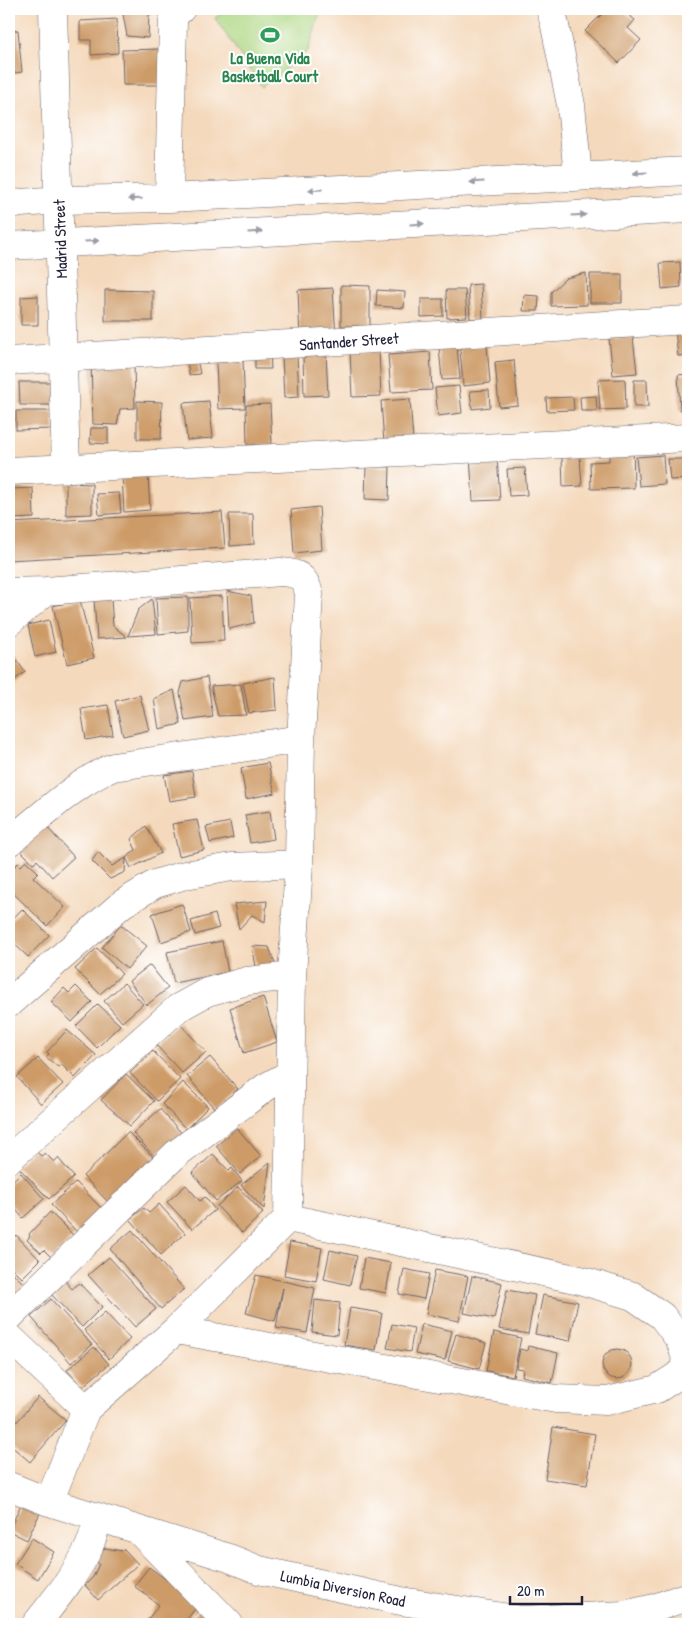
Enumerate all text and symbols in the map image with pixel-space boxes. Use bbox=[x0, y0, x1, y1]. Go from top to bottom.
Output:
sports icon: La Buena Vida Basketball Court bbox=[259, 24, 281, 46]
place label: La Buena Vida Basketball Court bbox=[222, 47, 318, 87]
one-way arrow bbox=[631, 170, 647, 178]
one-way arrow bbox=[469, 178, 485, 186]
one-way arrow bbox=[307, 187, 323, 195]
one-way arrow bbox=[127, 195, 143, 203]
street label: Madrid Street bbox=[48, 199, 72, 279]
one-way arrow bbox=[571, 211, 587, 219]
one-way arrow bbox=[409, 219, 425, 227]
one-way arrow bbox=[247, 228, 263, 236]
one-way arrow bbox=[85, 237, 101, 245]
street label: Santander Street bbox=[299, 327, 400, 355]
street label: Lumbia Diversion Road bbox=[279, 1564, 407, 1612]
scale bar bbox=[510, 1573, 582, 1605]
text: 20 m bbox=[517, 1580, 544, 1601]

